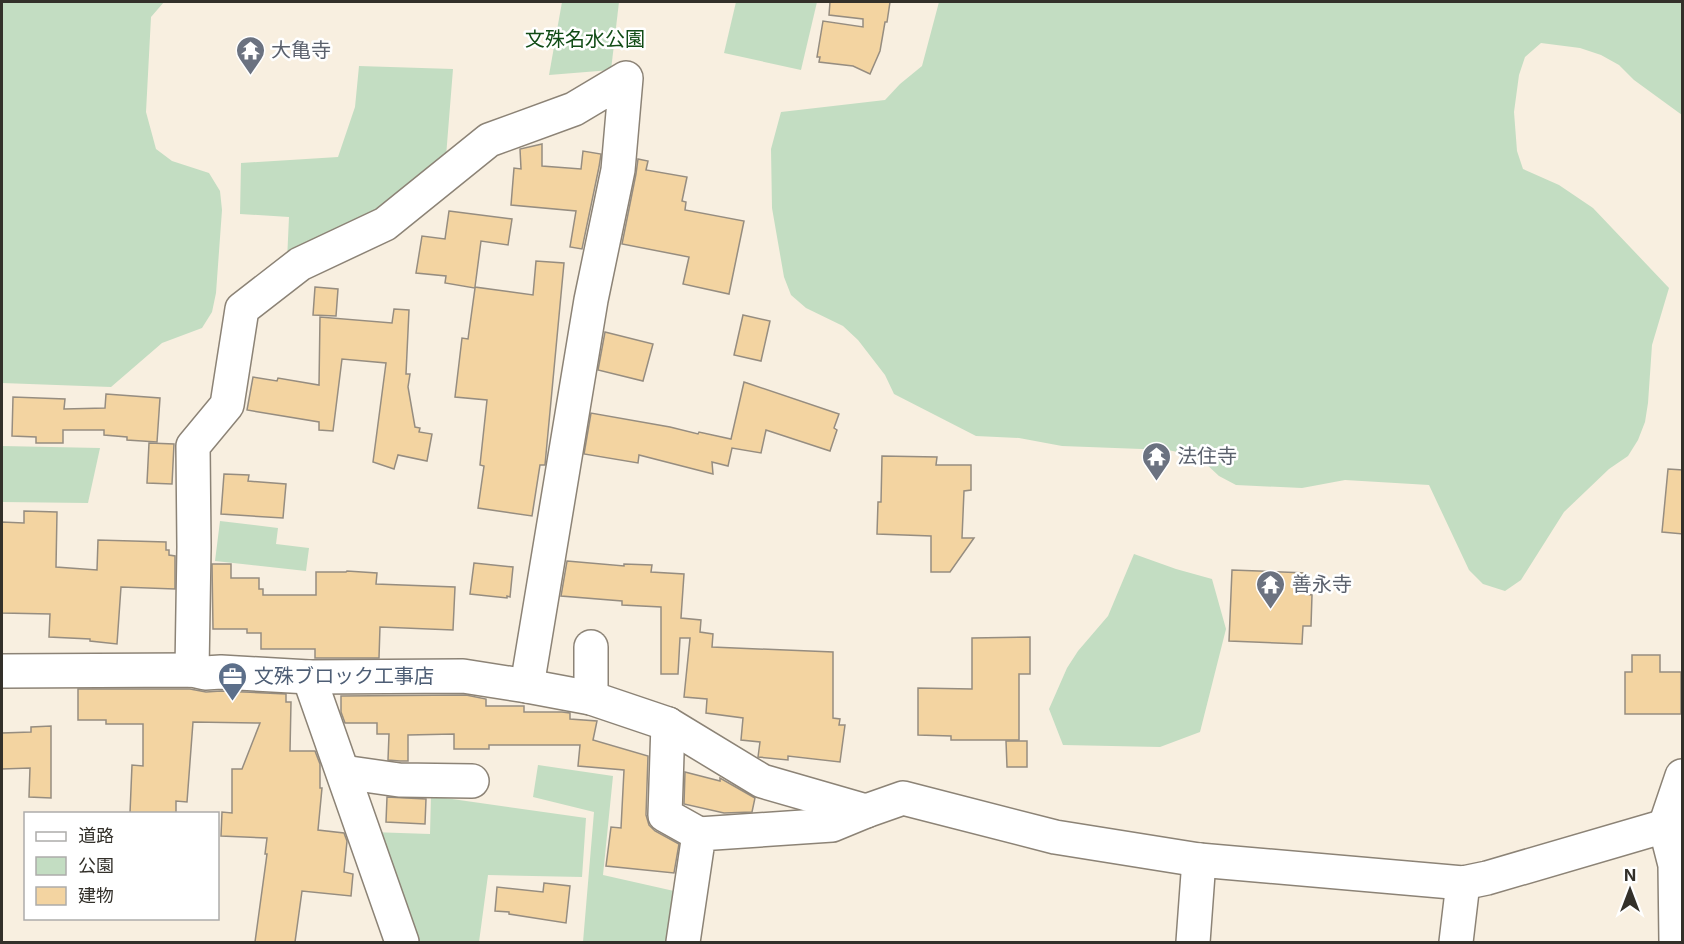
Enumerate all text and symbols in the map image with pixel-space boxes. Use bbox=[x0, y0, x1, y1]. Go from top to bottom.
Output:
park label: 文殊名水公園 bbox=[525, 27, 645, 51]
temple icon: 大亀寺 bbox=[234, 34, 266, 76]
place label: 大亀寺 bbox=[271, 38, 331, 62]
temple icon: 法住寺 bbox=[1140, 440, 1172, 482]
place label: 法住寺 bbox=[1177, 444, 1237, 468]
temple icon: 善永寺 bbox=[1255, 568, 1287, 610]
place label: 善永寺 bbox=[1292, 572, 1352, 596]
office icon: 文殊ブロック工事店 bbox=[217, 660, 249, 702]
place label: 文殊ブロック工事店 bbox=[254, 664, 434, 688]
legend bbox=[24, 812, 219, 920]
text: 道路 bbox=[78, 825, 114, 846]
text: 公園 bbox=[78, 855, 114, 876]
north arrow bbox=[1600, 860, 1660, 920]
text: N bbox=[1624, 865, 1636, 885]
text: 建物 bbox=[78, 885, 114, 906]

